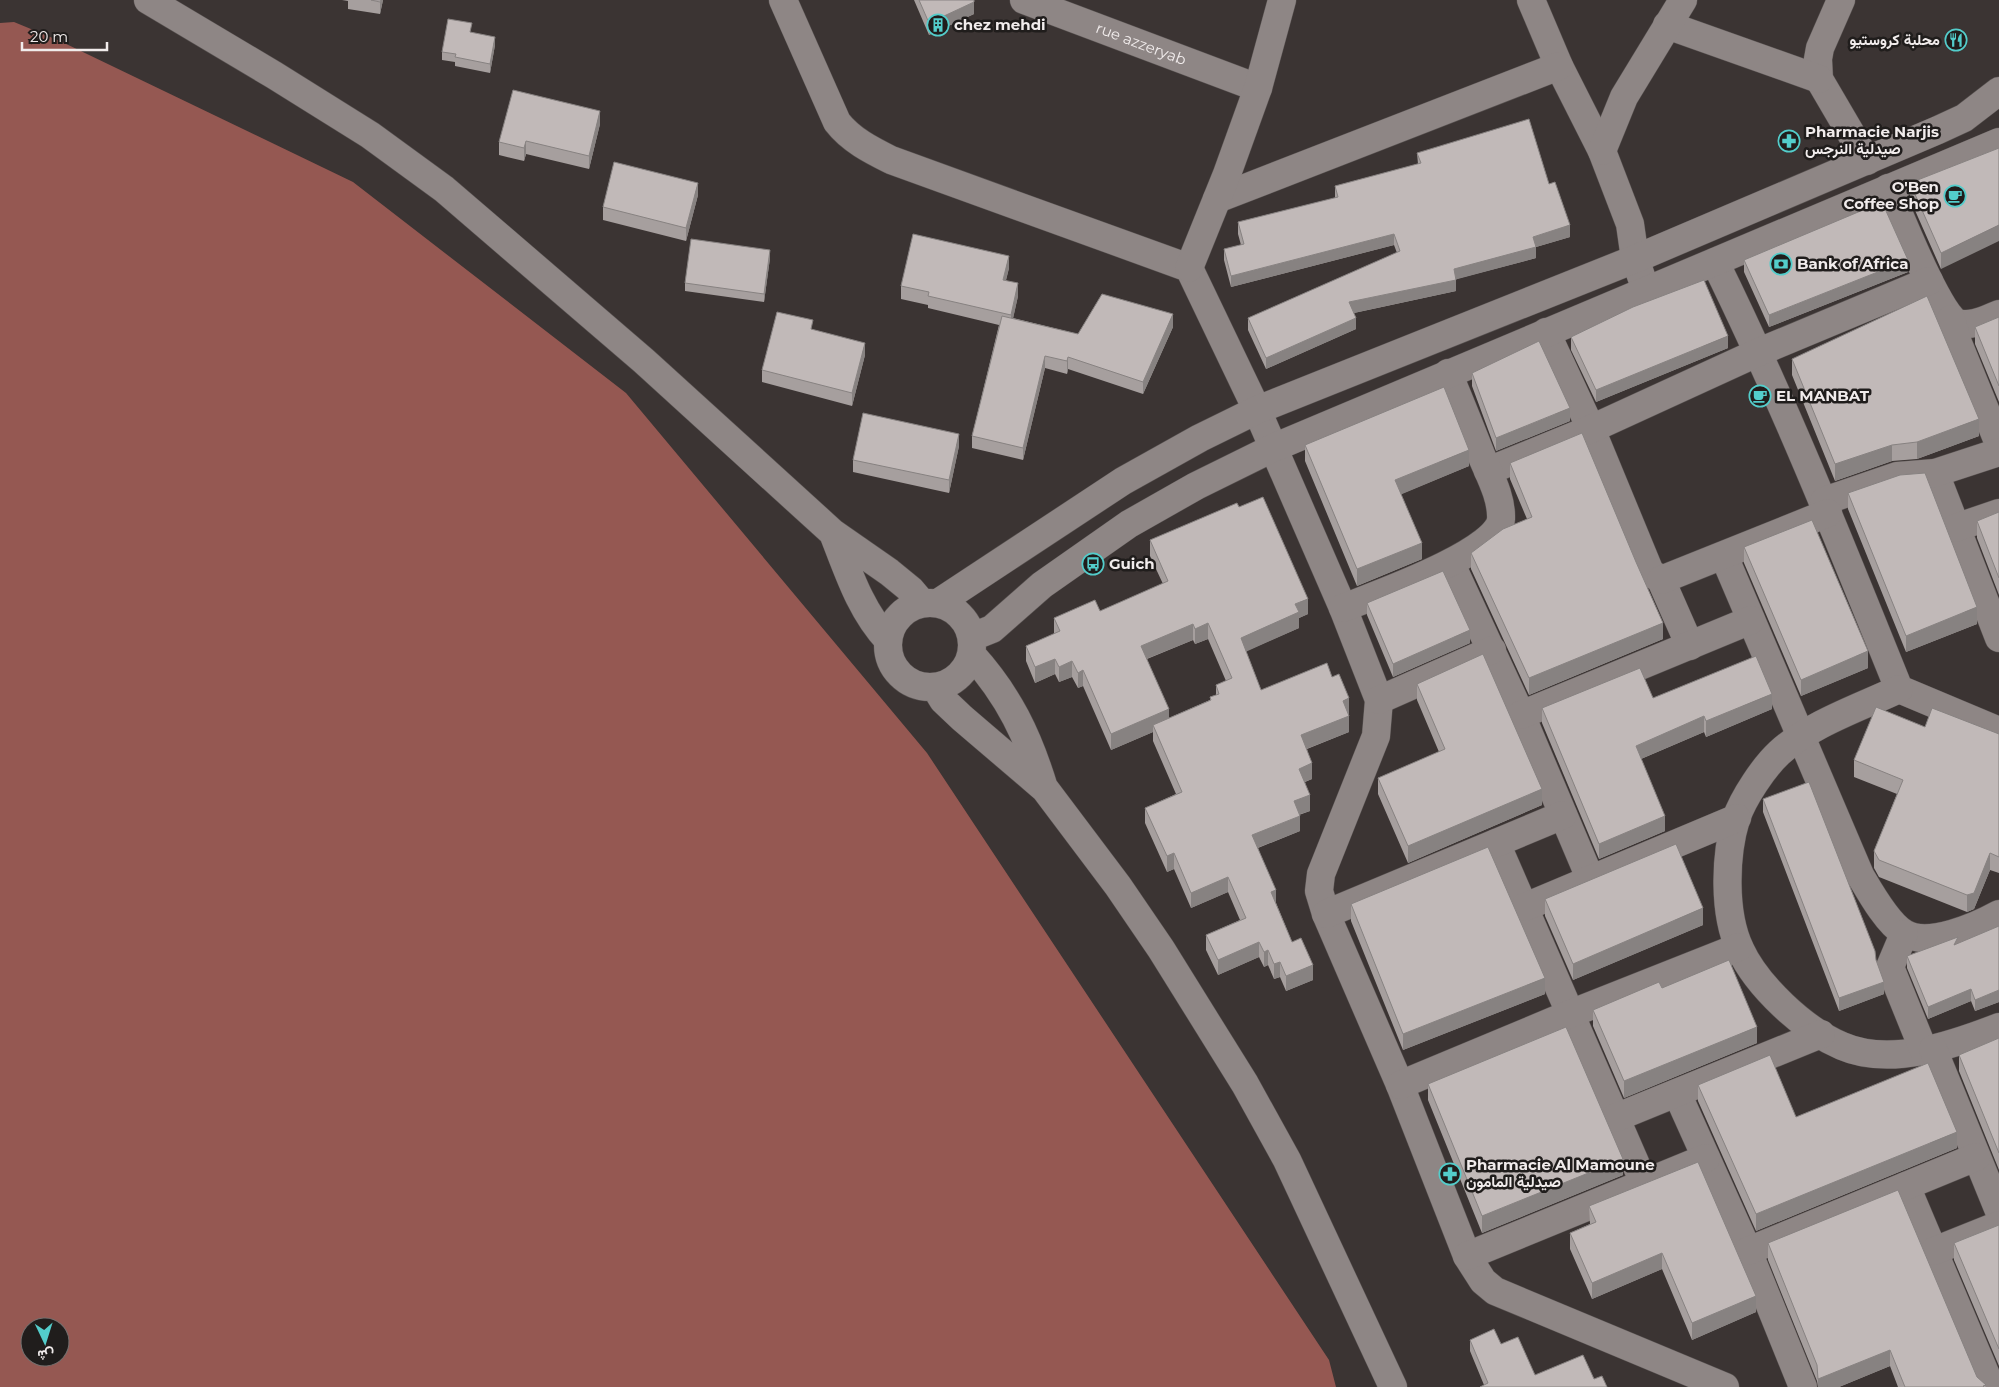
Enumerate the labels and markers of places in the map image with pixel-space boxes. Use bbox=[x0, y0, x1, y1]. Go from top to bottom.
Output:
building icon: chez mehdi bbox=[926, 13, 950, 37]
place label: chez mehdi bbox=[954, 15, 1046, 34]
restaurant icon: محلبة كروستيو bbox=[1944, 28, 1968, 52]
place label: محلبة كروستيو bbox=[1850, 30, 1940, 49]
place label: Pharmacie Narjis صيدلية النرجس bbox=[1805, 122, 1939, 158]
pharmacy icon: Pharmacie Narjis صيدلية النرجس bbox=[1777, 129, 1801, 153]
place label: O'Ben Coffee Shop bbox=[1844, 177, 1939, 213]
cafe icon: O'Ben Coffee Shop bbox=[1943, 184, 1967, 208]
bank icon: Bank of Africa bbox=[1769, 252, 1793, 276]
place label: Bank of Africa bbox=[1797, 254, 1908, 273]
cafe icon: EL MANBAT bbox=[1748, 384, 1772, 408]
place label: EL MANBAT bbox=[1776, 386, 1870, 405]
bus stop icon: Guich bbox=[1081, 552, 1105, 576]
place label: Guich bbox=[1109, 554, 1155, 573]
place label: Pharmacie Al Mamoune صيدلية المامون bbox=[1466, 1155, 1655, 1191]
pharmacy icon: Pharmacie Al Mamoune صيدلية المامون bbox=[1438, 1162, 1462, 1186]

